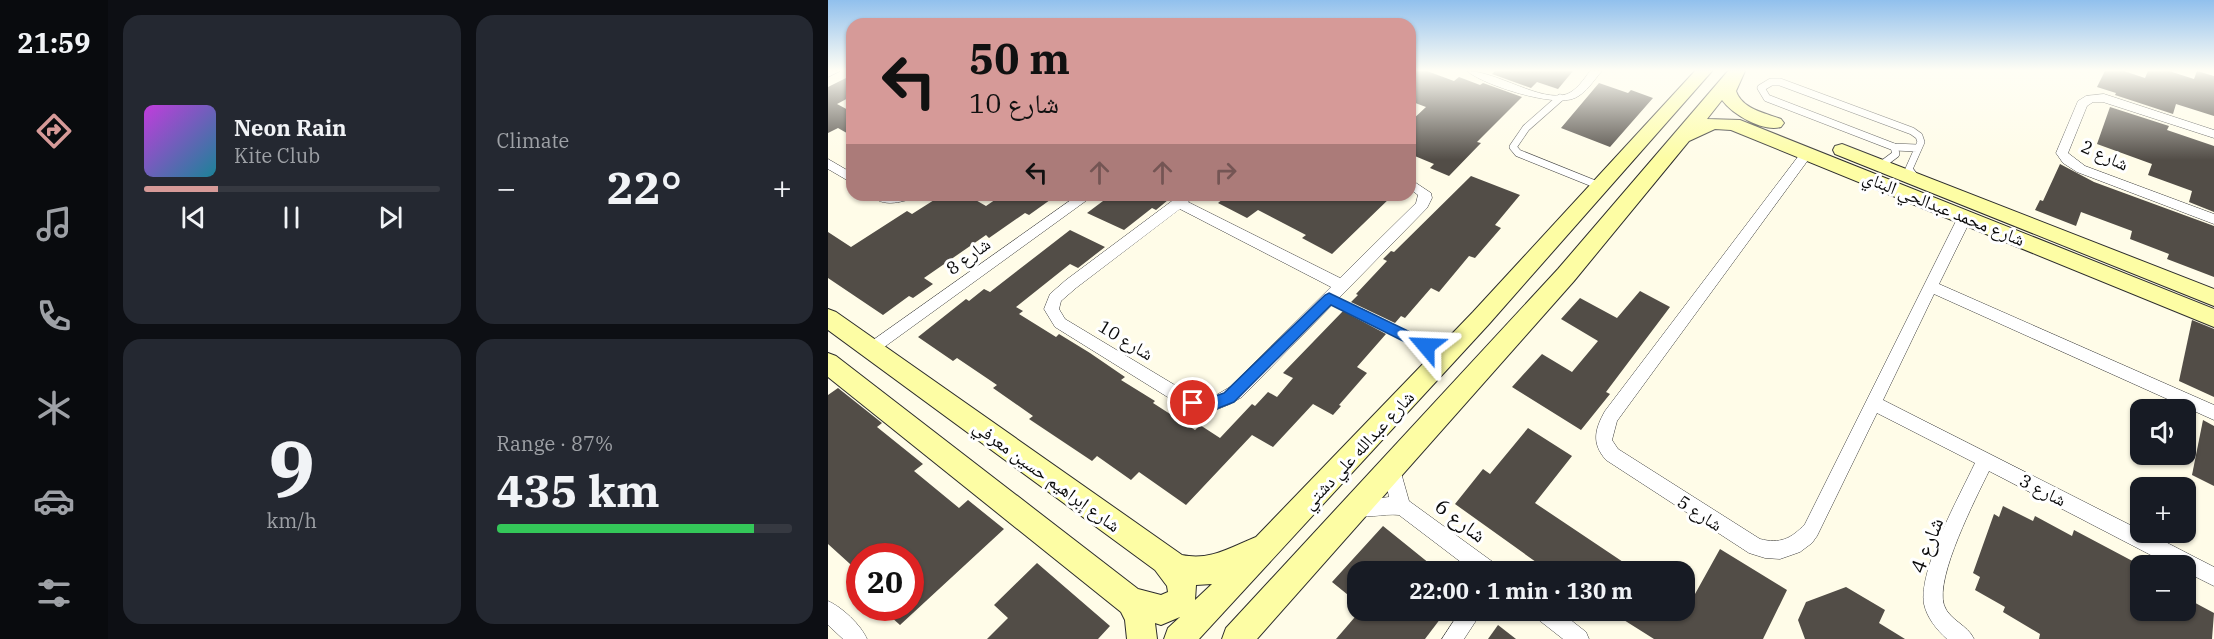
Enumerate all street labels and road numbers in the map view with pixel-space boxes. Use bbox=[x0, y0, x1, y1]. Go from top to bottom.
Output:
street label: شارع 2 bbox=[2078, 134, 2132, 176]
street label: شارع محمد عبدالحي البناي bbox=[1858, 165, 2028, 254]
street label: شارع 8 bbox=[941, 232, 995, 280]
street label: شارع 10 bbox=[1094, 315, 1158, 365]
street label: شارع عبدالله علي دشتي bbox=[1297, 386, 1422, 517]
street label: شارع إبراهيم حسين معرفي bbox=[967, 415, 1125, 540]
street label: شارع 3 bbox=[2016, 469, 2070, 511]
street label: شارع 5 bbox=[1673, 490, 1727, 536]
street label: شارع 6 bbox=[1430, 492, 1492, 548]
street label: شارع 4 bbox=[1903, 513, 1949, 577]

